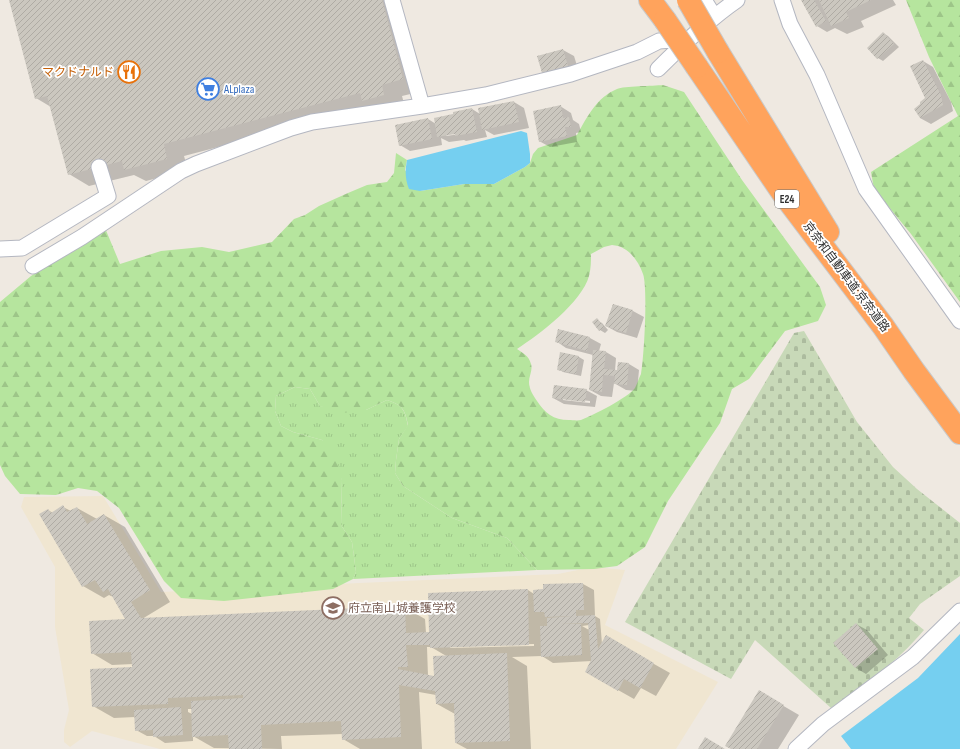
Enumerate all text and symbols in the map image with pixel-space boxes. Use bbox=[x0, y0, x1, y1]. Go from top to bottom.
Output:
restaurant icon: マクドナルド bbox=[116, 59, 142, 85]
place label: マクドナルド bbox=[42, 65, 114, 80]
supermarket icon: ALplaza bbox=[195, 76, 221, 102]
place label: ALplaza bbox=[223, 82, 255, 97]
road number: E24 bbox=[775, 190, 799, 208]
street label: 京奈和自動車道;京奈道路 bbox=[800, 219, 892, 335]
school or university icon: 府立南山城養護学校 bbox=[320, 595, 346, 621]
place label: 府立南山城養護学校 bbox=[348, 601, 456, 616]

